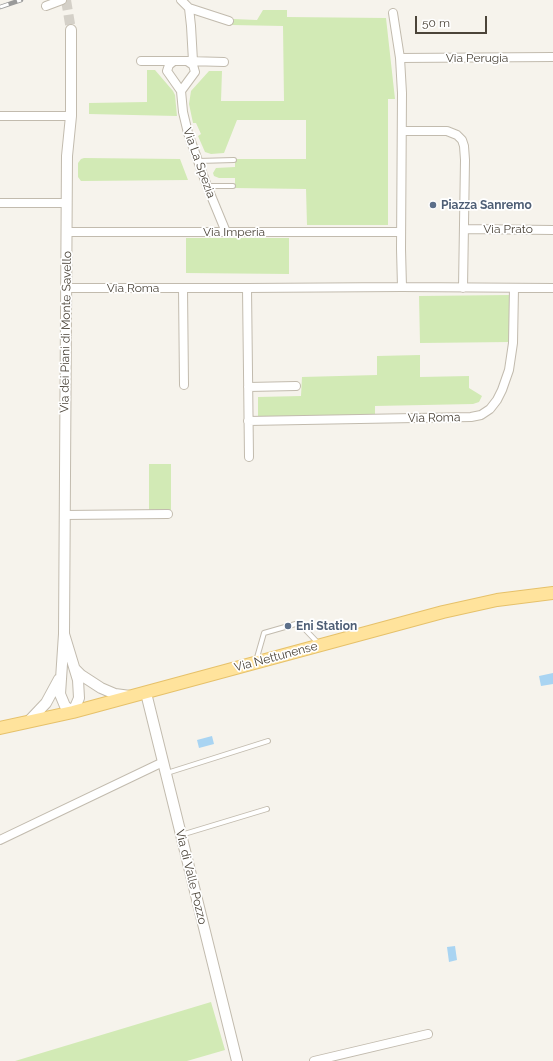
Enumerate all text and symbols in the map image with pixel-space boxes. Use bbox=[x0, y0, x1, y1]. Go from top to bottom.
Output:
scale bar bbox=[417, 8, 489, 34]
text: 50 m bbox=[422, 16, 450, 30]
street label: Via Perugia bbox=[446, 51, 508, 65]
street label: Via La Spezia bbox=[180, 126, 218, 200]
place label: Piazza Sanremo bbox=[441, 198, 532, 212]
marker: Piazza Sanremo bbox=[428, 200, 438, 210]
street label: Via Prato bbox=[483, 222, 533, 236]
street label: Via Imperia bbox=[203, 225, 265, 239]
street label: Via dei Piani di Monte Savello bbox=[57, 251, 75, 413]
street label: Via Roma bbox=[107, 281, 159, 295]
street label: Via Roma bbox=[408, 410, 460, 426]
place label: Eni Station bbox=[296, 619, 357, 633]
marker: Eni Station bbox=[283, 621, 293, 631]
street label: Via Nettunense bbox=[233, 639, 319, 675]
street label: Via di Valle Pozzo bbox=[172, 828, 210, 926]

